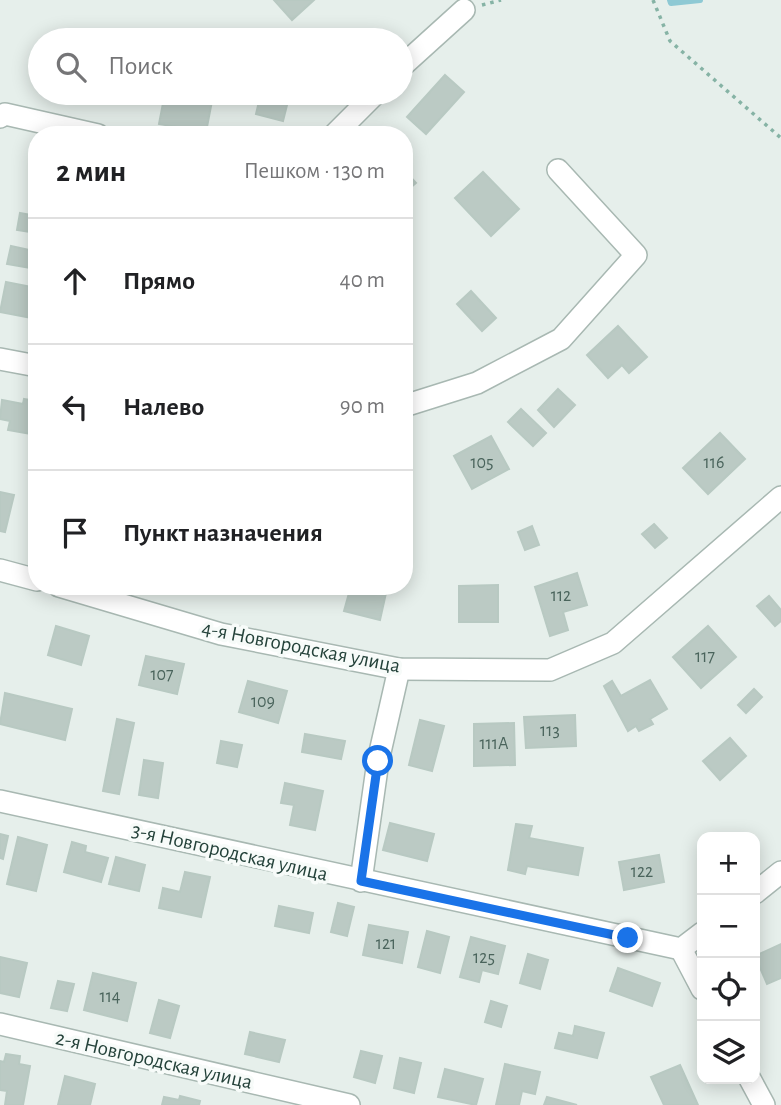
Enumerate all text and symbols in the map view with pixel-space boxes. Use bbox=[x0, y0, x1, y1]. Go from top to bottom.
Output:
search box bbox=[28, 28, 413, 105]
icon: search bbox=[52, 48, 90, 86]
text: Поиск bbox=[108, 53, 173, 79]
text: 2 мин bbox=[56, 157, 126, 187]
text: Пешком · 130 m bbox=[244, 160, 385, 183]
icon: ahead bbox=[56, 262, 94, 300]
text: Прямо bbox=[123, 268, 195, 294]
text: 40 m bbox=[340, 269, 385, 292]
icon: left bbox=[56, 388, 94, 426]
text: Налево bbox=[123, 394, 204, 420]
text: 90 m bbox=[340, 395, 385, 418]
house number: 105 bbox=[470, 454, 494, 472]
house number: 116 bbox=[704, 454, 724, 472]
icon: arrive bbox=[56, 514, 94, 552]
text: Пункт назначения bbox=[123, 520, 323, 546]
house number: 112 bbox=[551, 587, 571, 605]
street label: 4-я Новгородская улица bbox=[200, 617, 402, 677]
house number: 117 bbox=[695, 648, 715, 666]
house number: 107 bbox=[150, 666, 174, 684]
house number: 109 bbox=[251, 693, 275, 711]
house number: 113 bbox=[540, 722, 560, 740]
house number: 111А bbox=[479, 735, 509, 753]
route start bbox=[362, 745, 393, 776]
street label: 3-я Новгородская улица bbox=[130, 819, 330, 885]
map controls bbox=[697, 832, 760, 1084]
button: + bbox=[697, 832, 760, 895]
house number: 122 bbox=[631, 863, 653, 881]
button: − bbox=[697, 895, 760, 958]
route end bbox=[612, 922, 643, 953]
house number: 121 bbox=[376, 935, 396, 953]
house number: 125 bbox=[473, 949, 495, 967]
button: locate bbox=[697, 958, 760, 1021]
house number: 114 bbox=[99, 988, 121, 1006]
button: layers bbox=[697, 1021, 760, 1084]
street label: 2-я Новгородская улица bbox=[54, 1027, 255, 1093]

